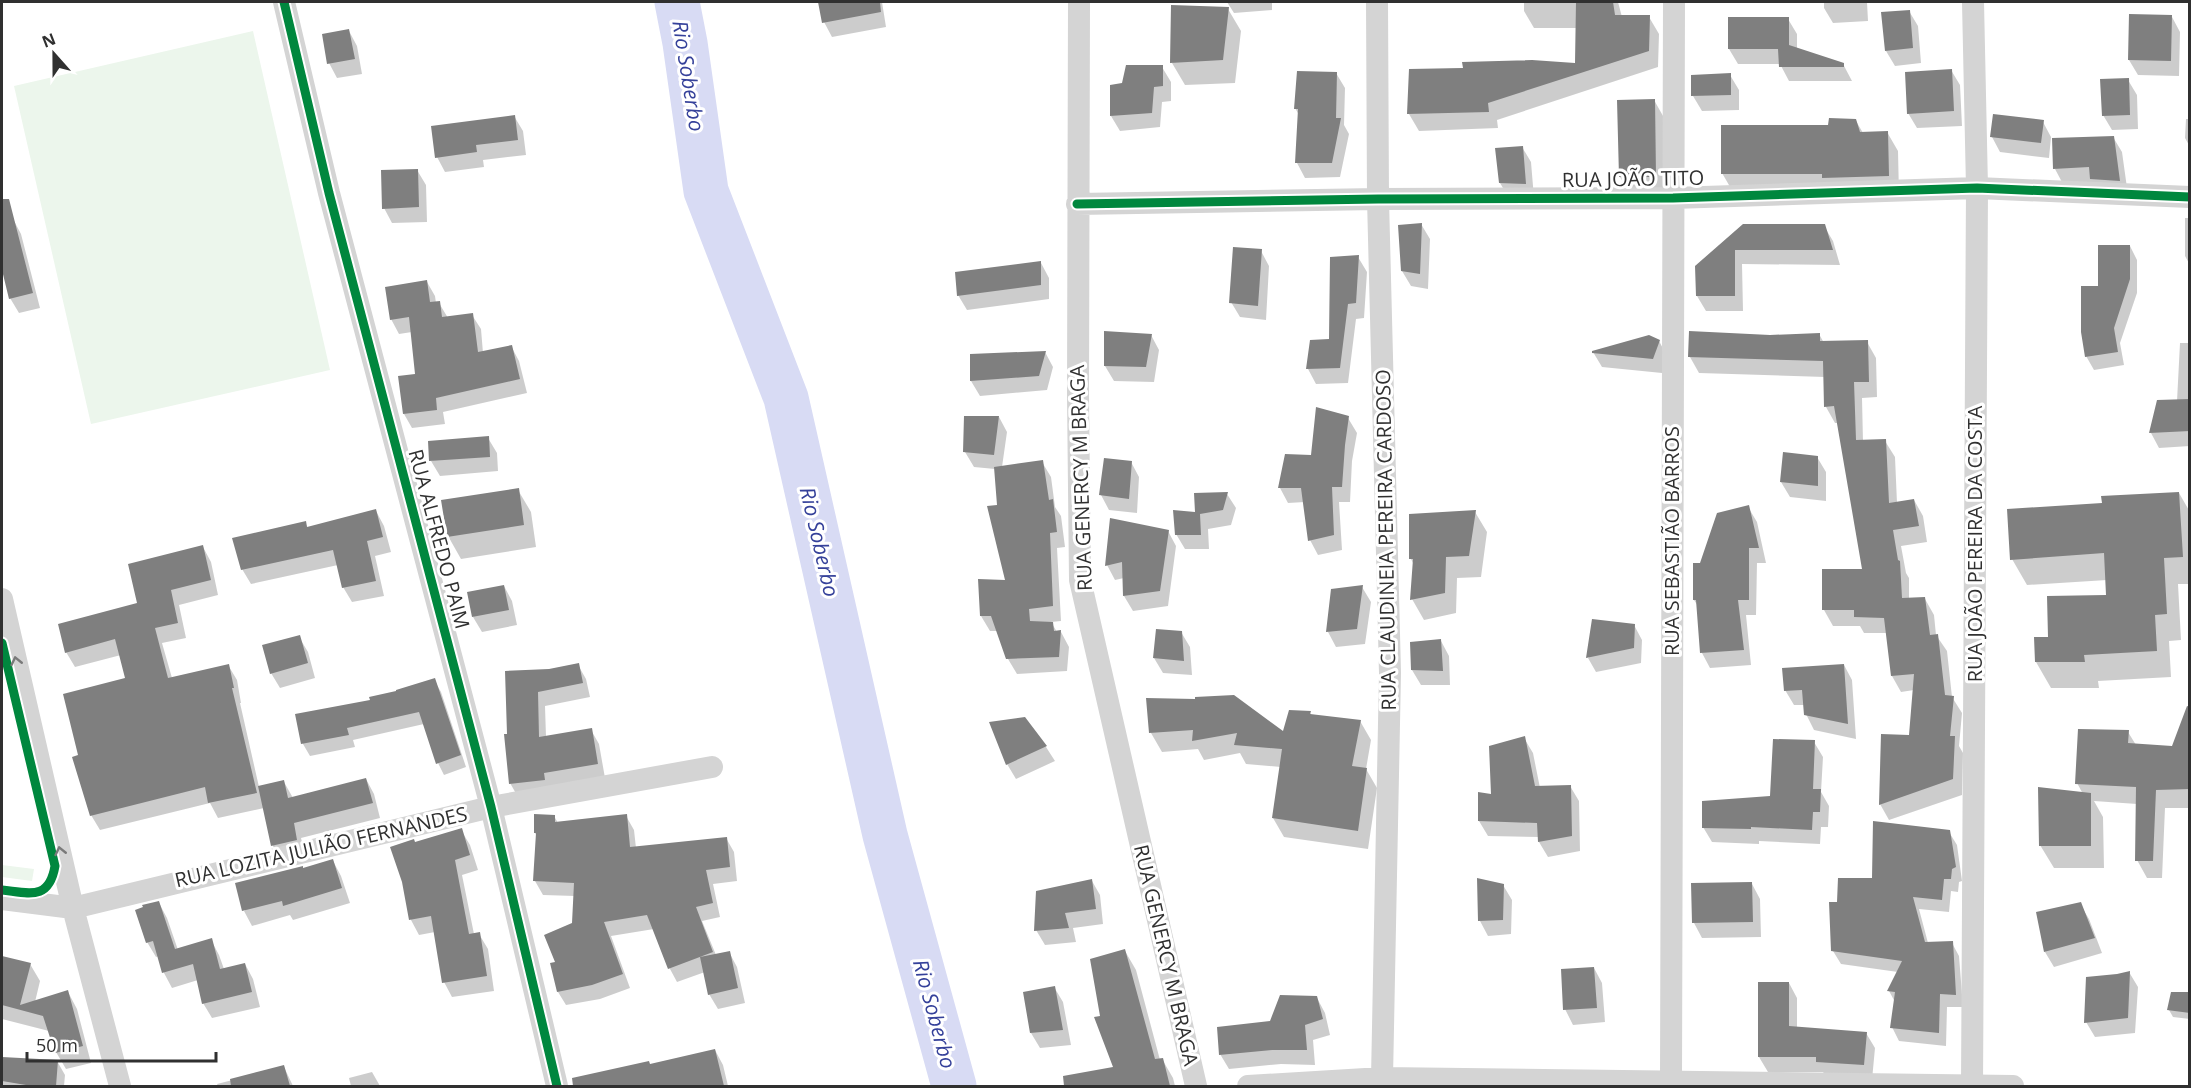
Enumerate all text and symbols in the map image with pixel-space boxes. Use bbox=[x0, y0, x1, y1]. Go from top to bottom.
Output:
water label: Rio Soberbo bbox=[666, 18, 712, 133]
north arrow bbox=[24, 24, 84, 84]
text: N bbox=[39, 27, 59, 53]
street label: RUA JOÃO TITO bbox=[1562, 164, 1704, 193]
street label: RUA GENERCY M BRAGA bbox=[1063, 364, 1098, 592]
street label: RUA CLAUDINEIA PEREIRA CARDOSO bbox=[1369, 369, 1402, 711]
street label: RUA JOÃO PEREIRA DA COSTA bbox=[1961, 405, 1988, 682]
street label: RUA SEBASTIÃO BARROS bbox=[1658, 426, 1685, 656]
street label: RUA ALFREDO PAIM bbox=[402, 446, 476, 632]
water label: Rio Soberbo bbox=[794, 484, 846, 599]
one-way arrow bbox=[10, 656, 23, 666]
street label: RUA LOZITA JULIÃO FERNANDES bbox=[172, 800, 470, 893]
street label: RUA GENERCY M BRAGA bbox=[1128, 842, 1205, 1068]
one-way arrow bbox=[54, 846, 67, 856]
water label: Rio Soberbo bbox=[907, 956, 963, 1071]
scale bar bbox=[27, 1025, 216, 1063]
text: 50 m bbox=[36, 1033, 78, 1057]

